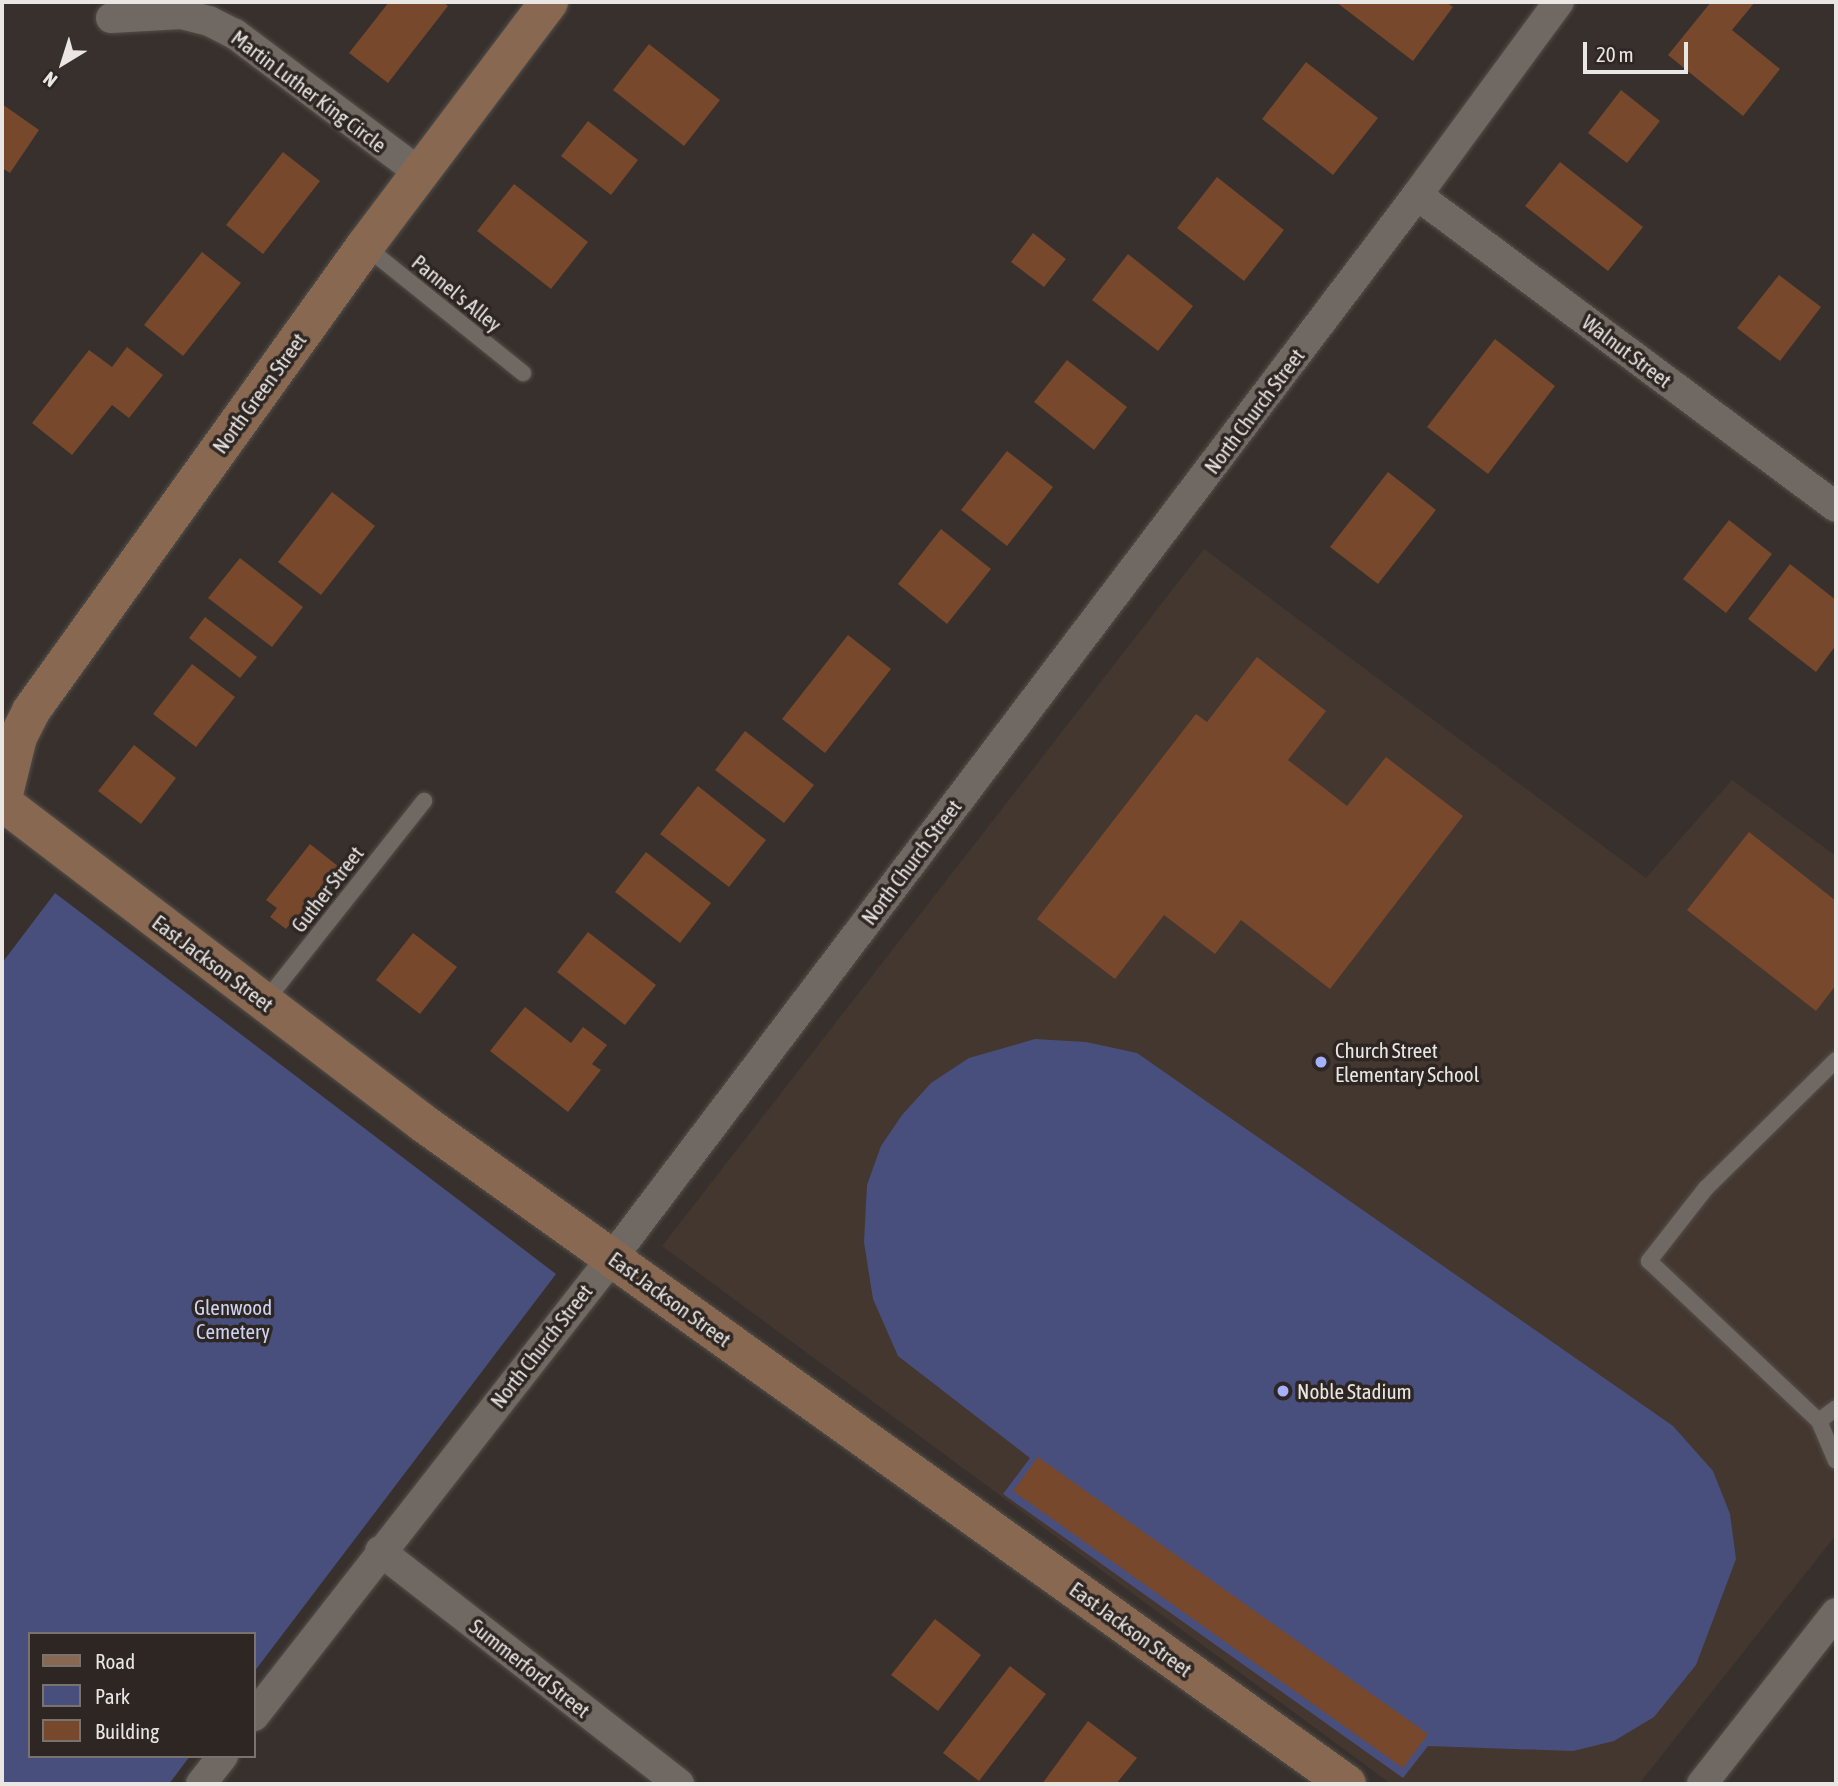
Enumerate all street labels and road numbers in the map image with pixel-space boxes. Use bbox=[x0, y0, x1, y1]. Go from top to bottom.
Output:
street label: Martin Luther King Circle bbox=[227, 25, 391, 157]
street label: Pannel's Alley bbox=[407, 249, 507, 337]
street label: Walnut Street bbox=[1577, 309, 1677, 393]
street label: North Green Street bbox=[207, 328, 311, 458]
street label: North Church Street bbox=[1199, 343, 1309, 479]
street label: North Church Street bbox=[856, 794, 966, 930]
street label: Guther Street bbox=[286, 841, 368, 937]
street label: East Jackson Street bbox=[148, 909, 278, 1017]
street label: East Jackson Street bbox=[604, 1246, 736, 1352]
street label: North Church Street bbox=[485, 1279, 597, 1413]
street label: East Jackson Street bbox=[1065, 1576, 1197, 1682]
street label: Summerford Street bbox=[465, 1613, 595, 1723]

